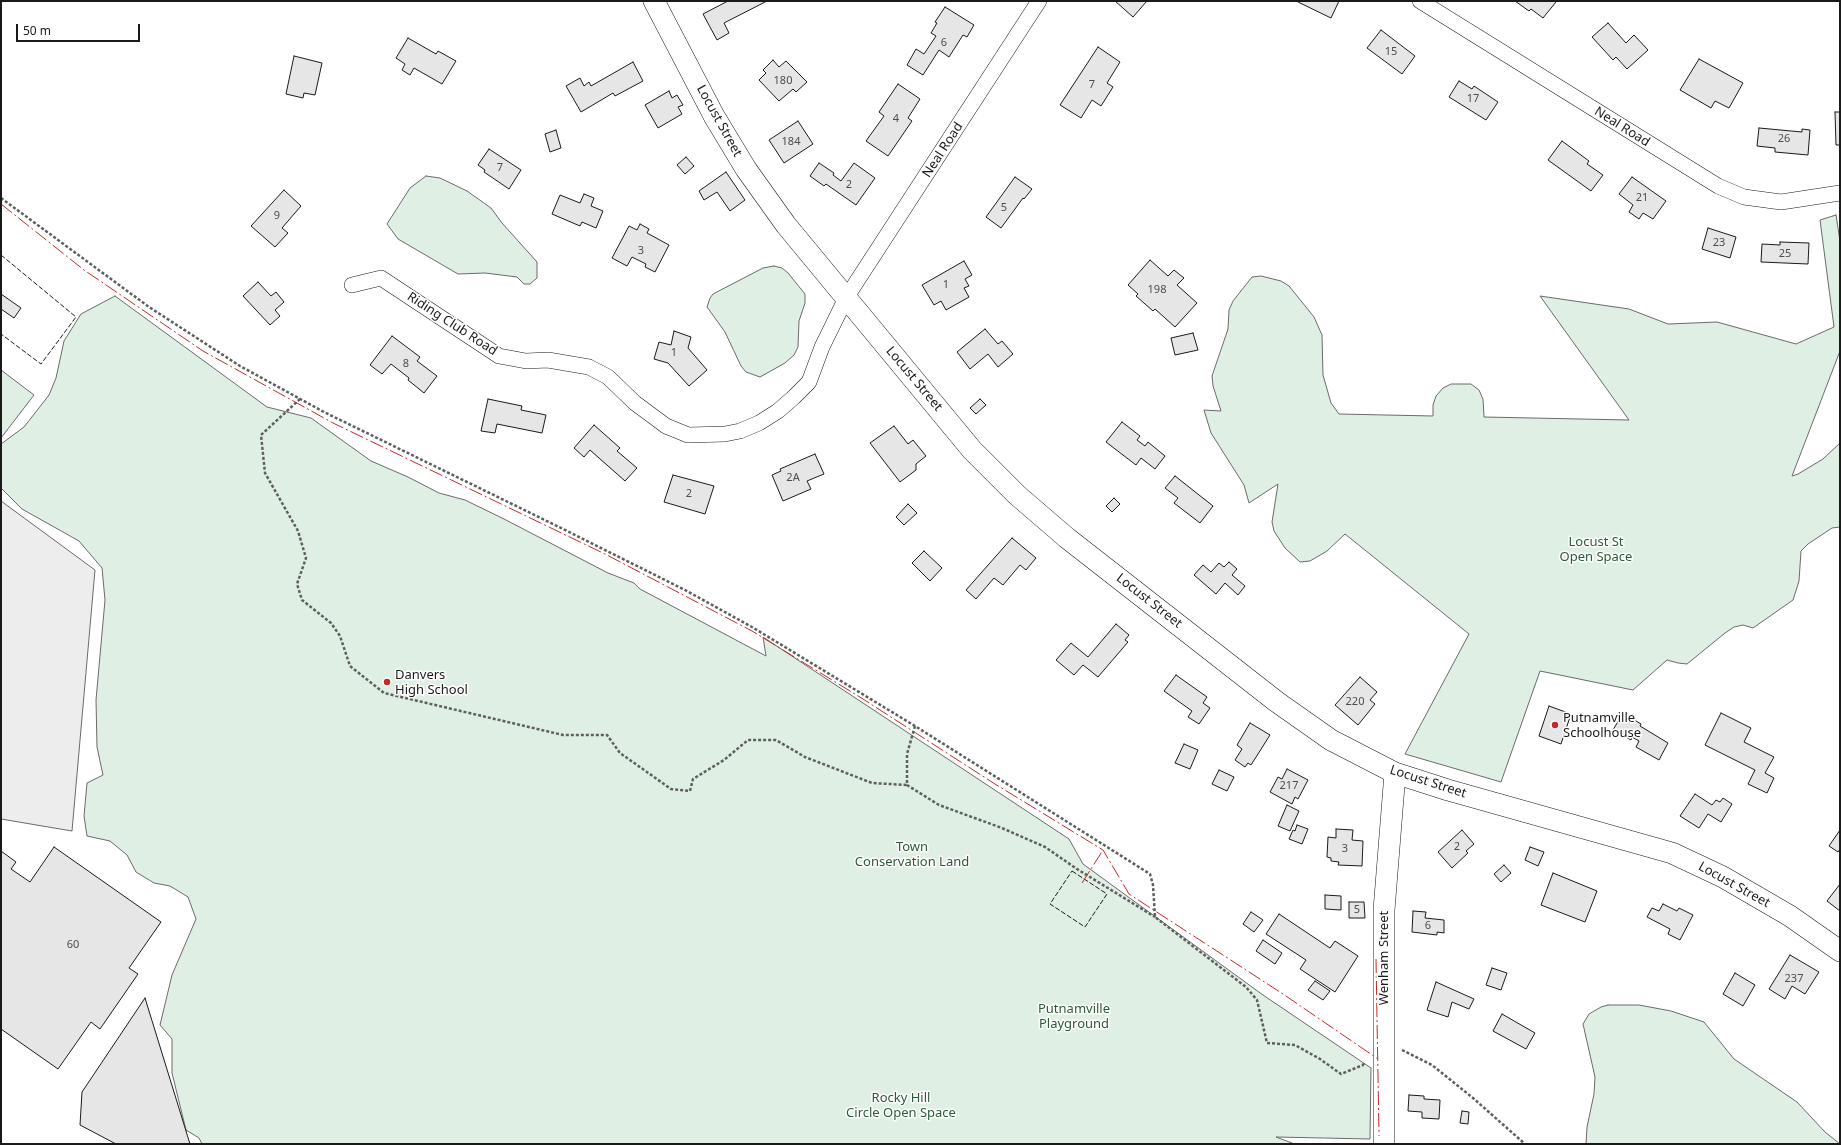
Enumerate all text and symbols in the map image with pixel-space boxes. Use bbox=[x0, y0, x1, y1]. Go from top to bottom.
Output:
scale bar bbox=[18, 16, 142, 42]
text: 50 m bbox=[23, 22, 51, 39]
house number: 6 bbox=[941, 36, 947, 50]
house number: 15 bbox=[1385, 45, 1397, 59]
house number: 180 bbox=[774, 74, 792, 88]
house number: 7 bbox=[1089, 78, 1095, 92]
street label: Locust Street bbox=[693, 82, 745, 160]
house number: 17 bbox=[1467, 92, 1479, 106]
street label: Neal Road bbox=[1591, 104, 1653, 150]
house number: 4 bbox=[893, 112, 899, 126]
street label: Neal Road bbox=[919, 120, 967, 180]
house number: 26 bbox=[1778, 132, 1790, 146]
house number: 184 bbox=[782, 135, 800, 149]
house number: 7 bbox=[497, 161, 503, 175]
house number: 2 bbox=[846, 178, 852, 192]
house number: 21 bbox=[1636, 191, 1648, 205]
house number: 5 bbox=[1001, 201, 1007, 215]
house number: 9 bbox=[274, 209, 280, 223]
house number: 23 bbox=[1713, 236, 1725, 250]
house number: 3 bbox=[638, 244, 644, 258]
house number: 25 bbox=[1779, 247, 1791, 261]
house number: 1 bbox=[943, 278, 949, 292]
house number: 198 bbox=[1148, 283, 1166, 297]
street label: Riding Club Road bbox=[404, 289, 500, 359]
street label: Locust Street bbox=[882, 344, 946, 414]
house number: 1 bbox=[671, 346, 677, 360]
house number: 8 bbox=[403, 357, 409, 371]
house number: 2A bbox=[786, 471, 800, 485]
house number: 2 bbox=[686, 487, 692, 501]
park label: Locust St Open Space bbox=[1560, 534, 1632, 565]
street label: Locust Street bbox=[1113, 570, 1185, 632]
place label: Danvers High School bbox=[395, 667, 468, 698]
marker: Danvers High School bbox=[382, 677, 392, 687]
house number: 220 bbox=[1346, 695, 1364, 709]
place label: Putnamville Schoolhouse bbox=[1563, 710, 1641, 741]
marker: Putnamville Schoolhouse bbox=[1550, 720, 1560, 730]
street label: Locust Street bbox=[1388, 762, 1468, 802]
house number: 217 bbox=[1280, 779, 1298, 793]
park label: Town Conservation Land bbox=[855, 839, 969, 870]
house number: 2 bbox=[1454, 840, 1460, 854]
house number: 3 bbox=[1342, 842, 1348, 856]
street label: Locust Street bbox=[1695, 859, 1773, 911]
house number: 5 bbox=[1354, 903, 1360, 917]
street label: Wenham Street bbox=[1376, 911, 1392, 1005]
house number: 6 bbox=[1425, 919, 1431, 933]
house number: 60 bbox=[67, 938, 79, 952]
house number: 237 bbox=[1785, 972, 1803, 986]
park label: Putnamville Playground bbox=[1038, 1001, 1110, 1032]
park label: Rocky Hill Circle Open Space bbox=[846, 1090, 956, 1121]

